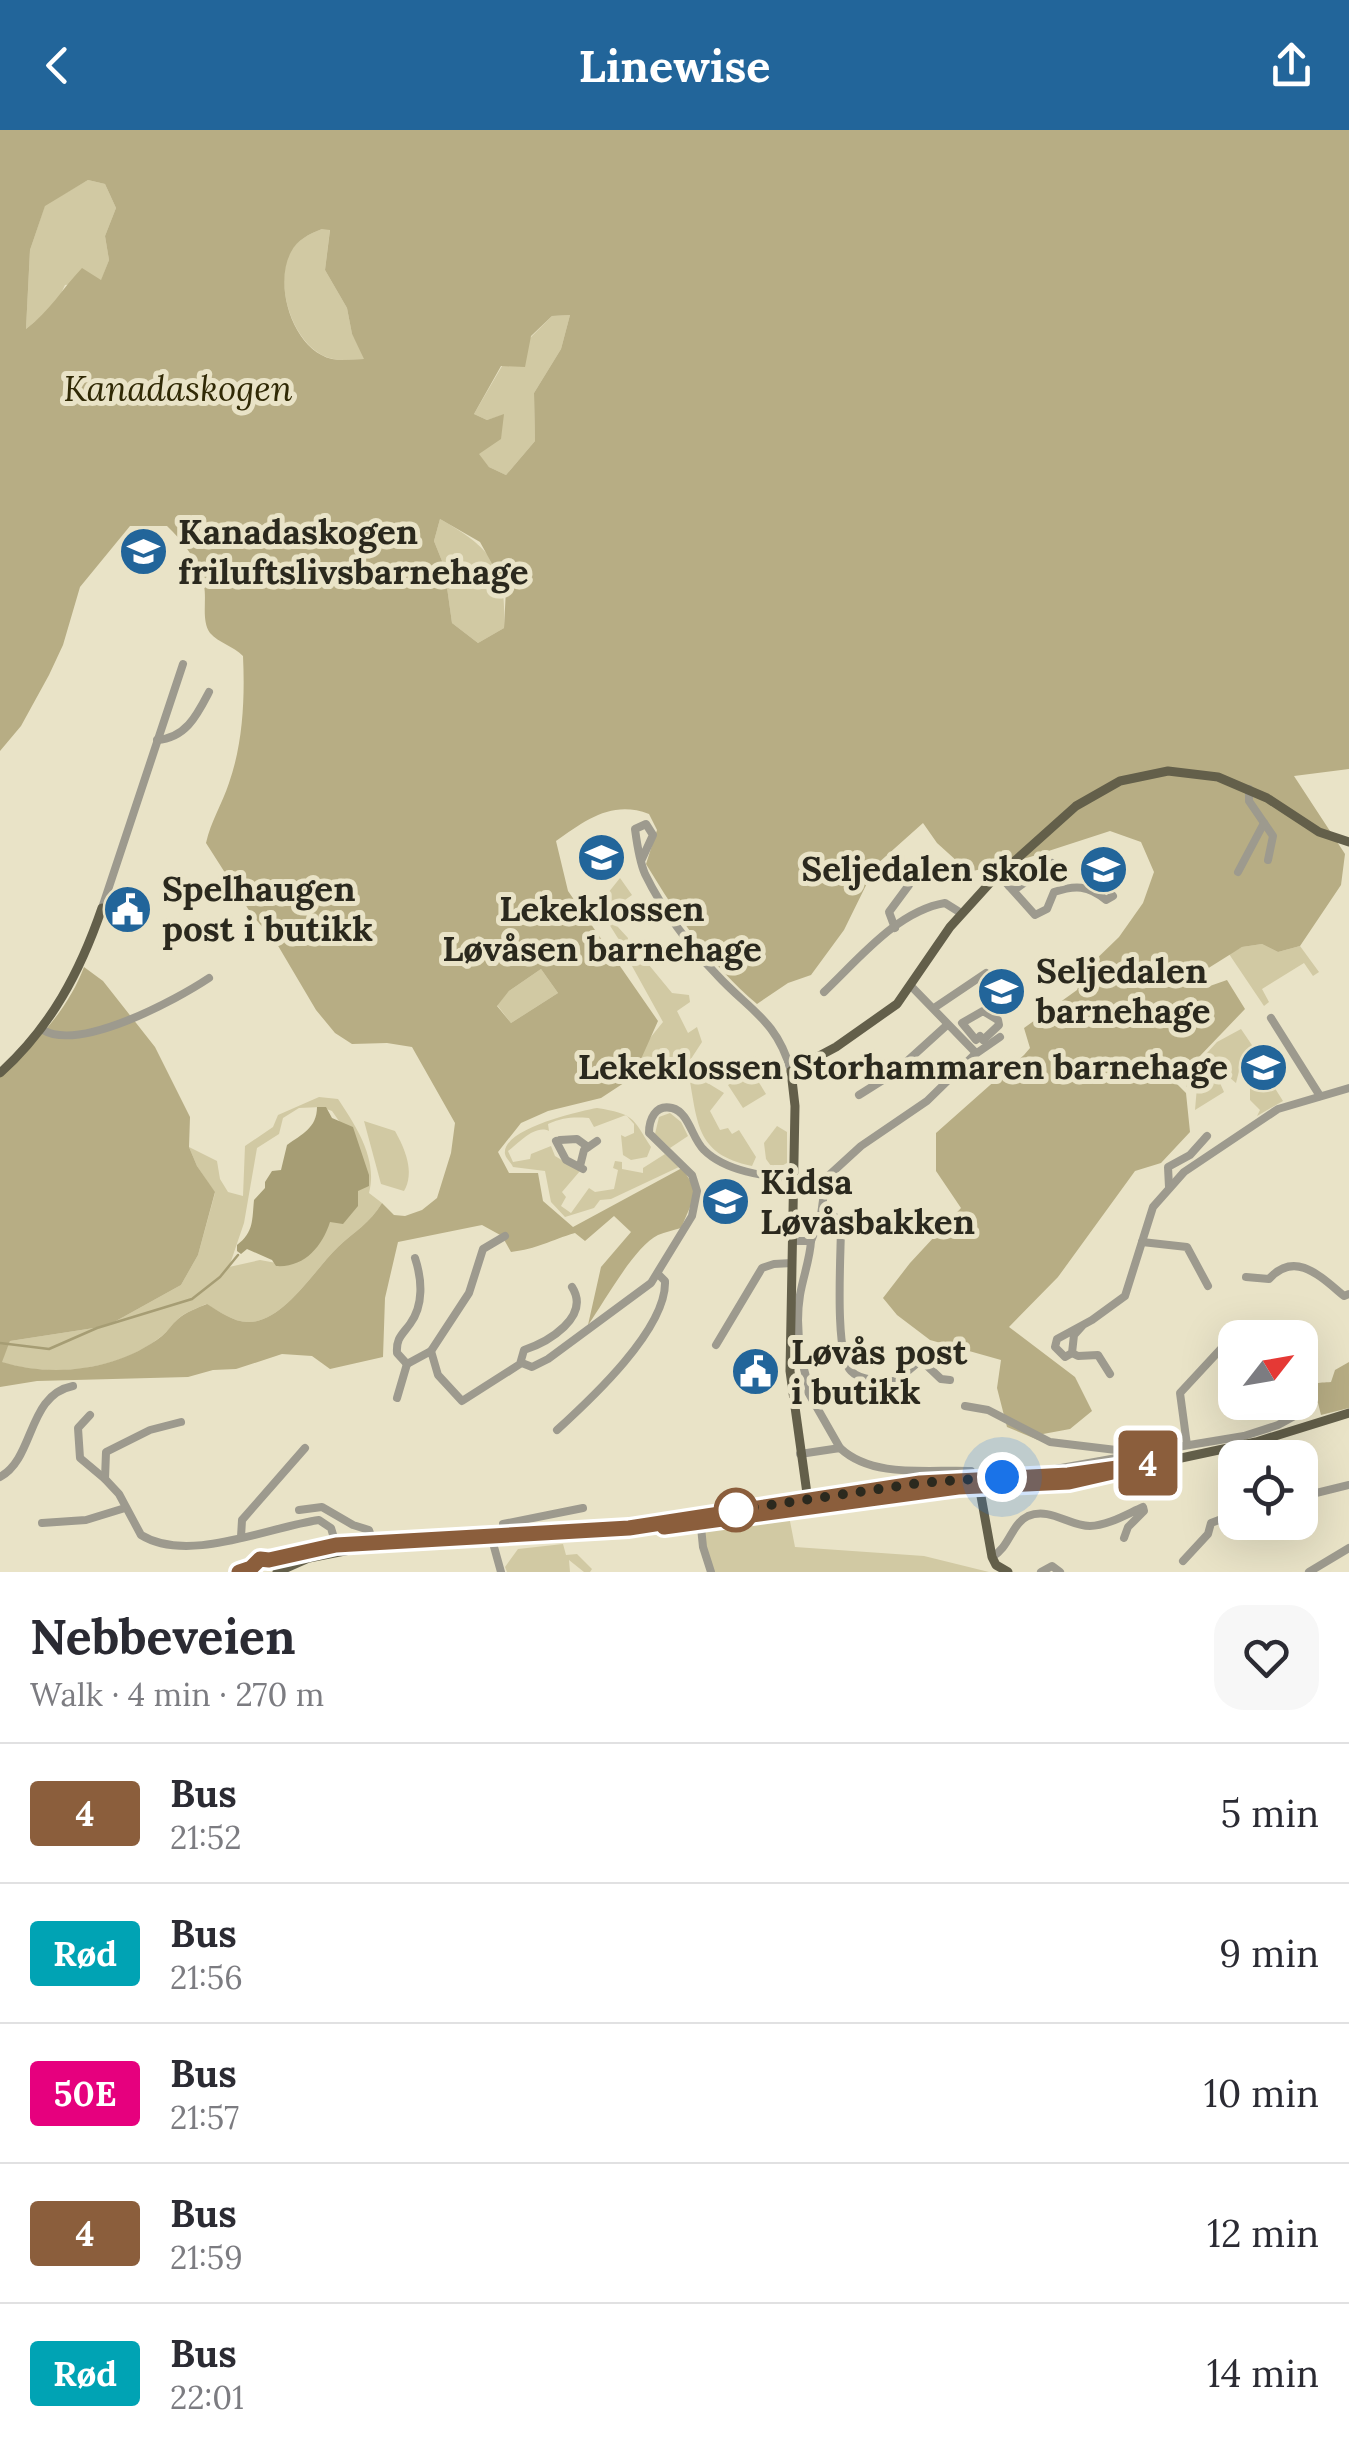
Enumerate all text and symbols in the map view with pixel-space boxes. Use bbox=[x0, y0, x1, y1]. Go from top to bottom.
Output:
text: Linewise bbox=[578, 37, 771, 94]
icon: back bbox=[30, 38, 85, 93]
icon: share bbox=[1264, 38, 1319, 93]
park label: Kanadaskogen bbox=[63, 366, 293, 411]
place label: Kanadaskogen friluftslivsbarnehage bbox=[178, 509, 529, 594]
school or university icon: Kanadaskogen friluftslivsbarnehage bbox=[117, 526, 169, 578]
school or university icon: Lekeklossen Løvåsen barnehage bbox=[576, 831, 628, 883]
school or university icon: Seljedalen skole bbox=[1077, 843, 1129, 895]
place label: Seljedalen skole bbox=[801, 846, 1068, 891]
place label: Spelhaugen post i butikk bbox=[162, 866, 373, 951]
public building icon: Spelhaugen post i butikk bbox=[101, 883, 153, 935]
place label: Lekeklossen Løvåsen barnehage bbox=[442, 886, 762, 971]
place label: Seljedalen barnehage bbox=[1035, 948, 1211, 1033]
school or university icon: Seljedalen barnehage bbox=[975, 965, 1027, 1017]
school or university icon: Lekeklossen Storhammaren barnehage bbox=[1237, 1041, 1289, 1093]
place label: Lekeklossen Storhammaren barnehage bbox=[578, 1044, 1228, 1089]
place label: Kidsa Løvåsbakken bbox=[760, 1159, 975, 1244]
school or university icon: Kidsa Løvåsbakken bbox=[699, 1176, 751, 1228]
north arrow bbox=[1218, 1320, 1318, 1420]
map controls bbox=[1218, 1320, 1318, 1540]
place label: Løvås post i butikk bbox=[791, 1329, 968, 1414]
public building icon: Løvås post i butikk bbox=[730, 1346, 782, 1398]
line badge: 4 bbox=[1116, 1430, 1180, 1496]
button: locate bbox=[1218, 1440, 1318, 1540]
text: 4 bbox=[1138, 1441, 1158, 1486]
your location bbox=[977, 1452, 1027, 1502]
unlabelled marker bbox=[715, 1489, 757, 1531]
button: heart bbox=[1214, 1605, 1319, 1710]
text: Nebbeveien bbox=[30, 1606, 296, 1667]
text: Walk · 4 min · 270 m bbox=[30, 1674, 324, 1715]
text: Bus bbox=[170, 1769, 237, 1817]
text: 5 min bbox=[1221, 1789, 1319, 1837]
text: 4 bbox=[75, 1791, 95, 1836]
text: 21:52 bbox=[170, 1817, 241, 1858]
text: Bus bbox=[170, 1909, 237, 1957]
text: 9 min bbox=[1219, 1929, 1319, 1977]
text: Rød bbox=[53, 1931, 117, 1976]
text: 21:56 bbox=[170, 1957, 243, 1998]
text: Bus bbox=[170, 2049, 237, 2097]
text: 10 min bbox=[1204, 2069, 1319, 2117]
text: 50E bbox=[53, 2071, 117, 2116]
text: 21:57 bbox=[170, 2097, 239, 2138]
text: Bus bbox=[170, 2189, 237, 2237]
text: 12 min bbox=[1207, 2209, 1319, 2257]
text: 4 bbox=[75, 2211, 95, 2256]
text: 21:59 bbox=[170, 2237, 243, 2278]
text: Bus bbox=[170, 2329, 237, 2377]
text: 14 min bbox=[1207, 2349, 1319, 2397]
text: Rød bbox=[53, 2351, 117, 2396]
text: 22:01 bbox=[170, 2377, 244, 2418]

